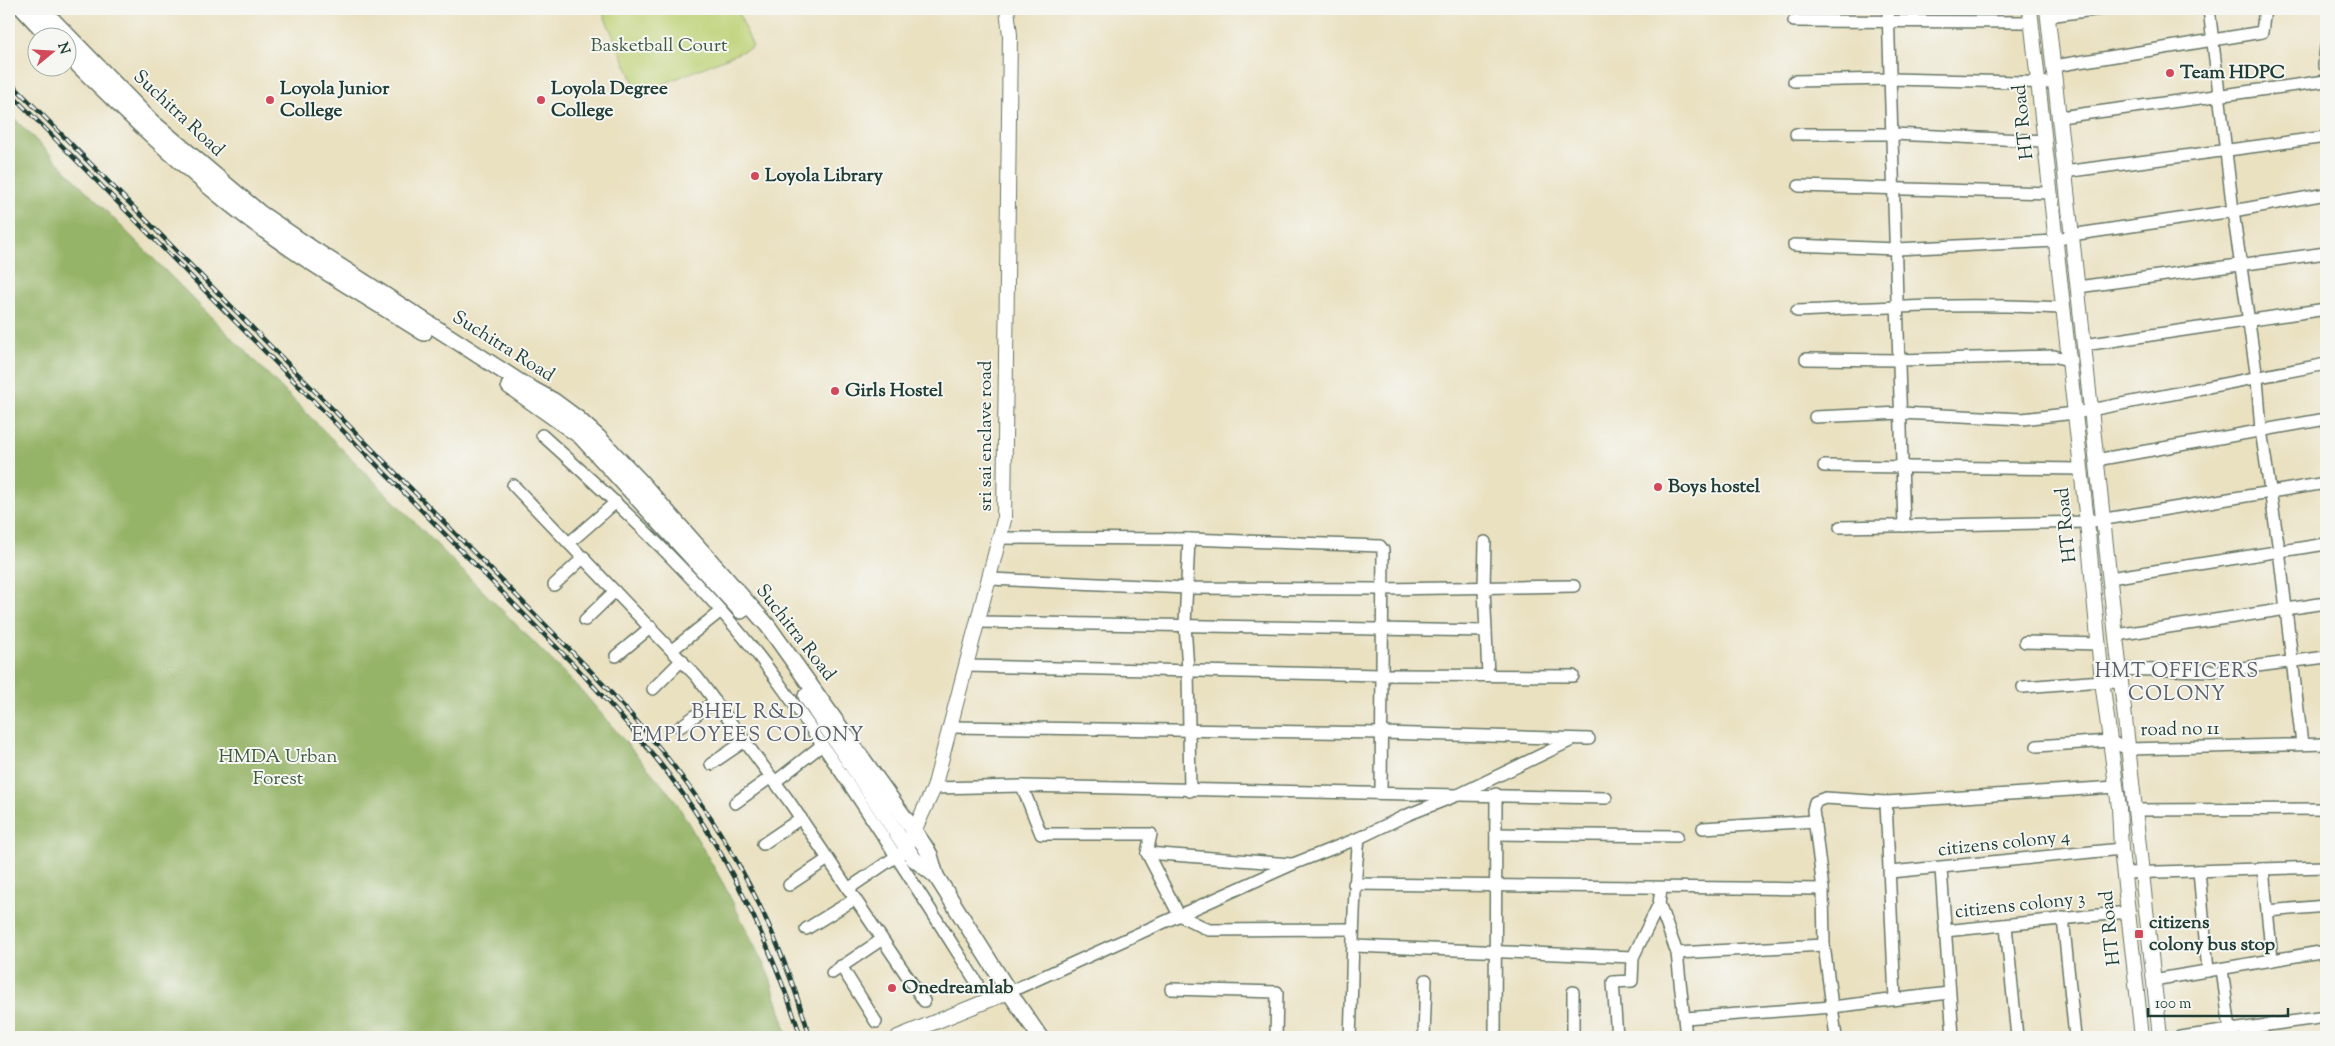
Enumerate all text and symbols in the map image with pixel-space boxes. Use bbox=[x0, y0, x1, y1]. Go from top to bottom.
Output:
north arrow bbox=[28, 28, 78, 78]
park label: Basketball Court bbox=[591, 33, 728, 60]
text: N bbox=[51, 40, 74, 57]
place label: Team HDPC bbox=[2180, 60, 2285, 87]
street label: Suchitra Road bbox=[126, 64, 230, 164]
marker: Team HDPC bbox=[2164, 67, 2176, 79]
place label: Loyola Junior College bbox=[280, 76, 390, 125]
place label: Loyola Degree College bbox=[551, 76, 668, 125]
street label: HT Road bbox=[2007, 83, 2041, 161]
marker: Loyola Junior College bbox=[264, 94, 276, 106]
marker: Loyola Degree College bbox=[535, 94, 547, 106]
place label: Loyola Library bbox=[765, 163, 884, 190]
marker: Loyola Library bbox=[749, 170, 761, 182]
street label: Suchitra Road bbox=[447, 305, 560, 389]
street label: sri sai enclave road bbox=[973, 360, 1000, 511]
place label: Girls Hostel bbox=[845, 378, 944, 405]
marker: Girls Hostel bbox=[829, 385, 841, 397]
place label: Boys hostel bbox=[1668, 474, 1761, 501]
marker: Boys hostel bbox=[1652, 481, 1664, 493]
street label: HT Road bbox=[2050, 486, 2084, 564]
street label: Suchitra Road bbox=[749, 579, 842, 687]
district label: HMT OFFICERS COLONY bbox=[2095, 658, 2259, 710]
district label: BHEL R&D EMPLOYEES COLONY bbox=[631, 699, 865, 751]
street label: road no 11 bbox=[2140, 716, 2220, 744]
park label: HMDA Urban Forest bbox=[219, 744, 337, 793]
street label: citizens colony 4 bbox=[1937, 824, 2072, 864]
street label: citizens colony 3 bbox=[1954, 886, 2086, 926]
street label: HT Road bbox=[2094, 889, 2128, 967]
place label: citizens colony bus stop bbox=[2149, 910, 2276, 959]
marker: citizens colony bus stop bbox=[2133, 928, 2145, 940]
place label: Onedreamlab bbox=[902, 975, 1014, 1002]
marker: Onedreamlab bbox=[886, 982, 898, 994]
scale bar bbox=[2148, 986, 2288, 1018]
text: 100 m bbox=[2155, 994, 2192, 1015]

